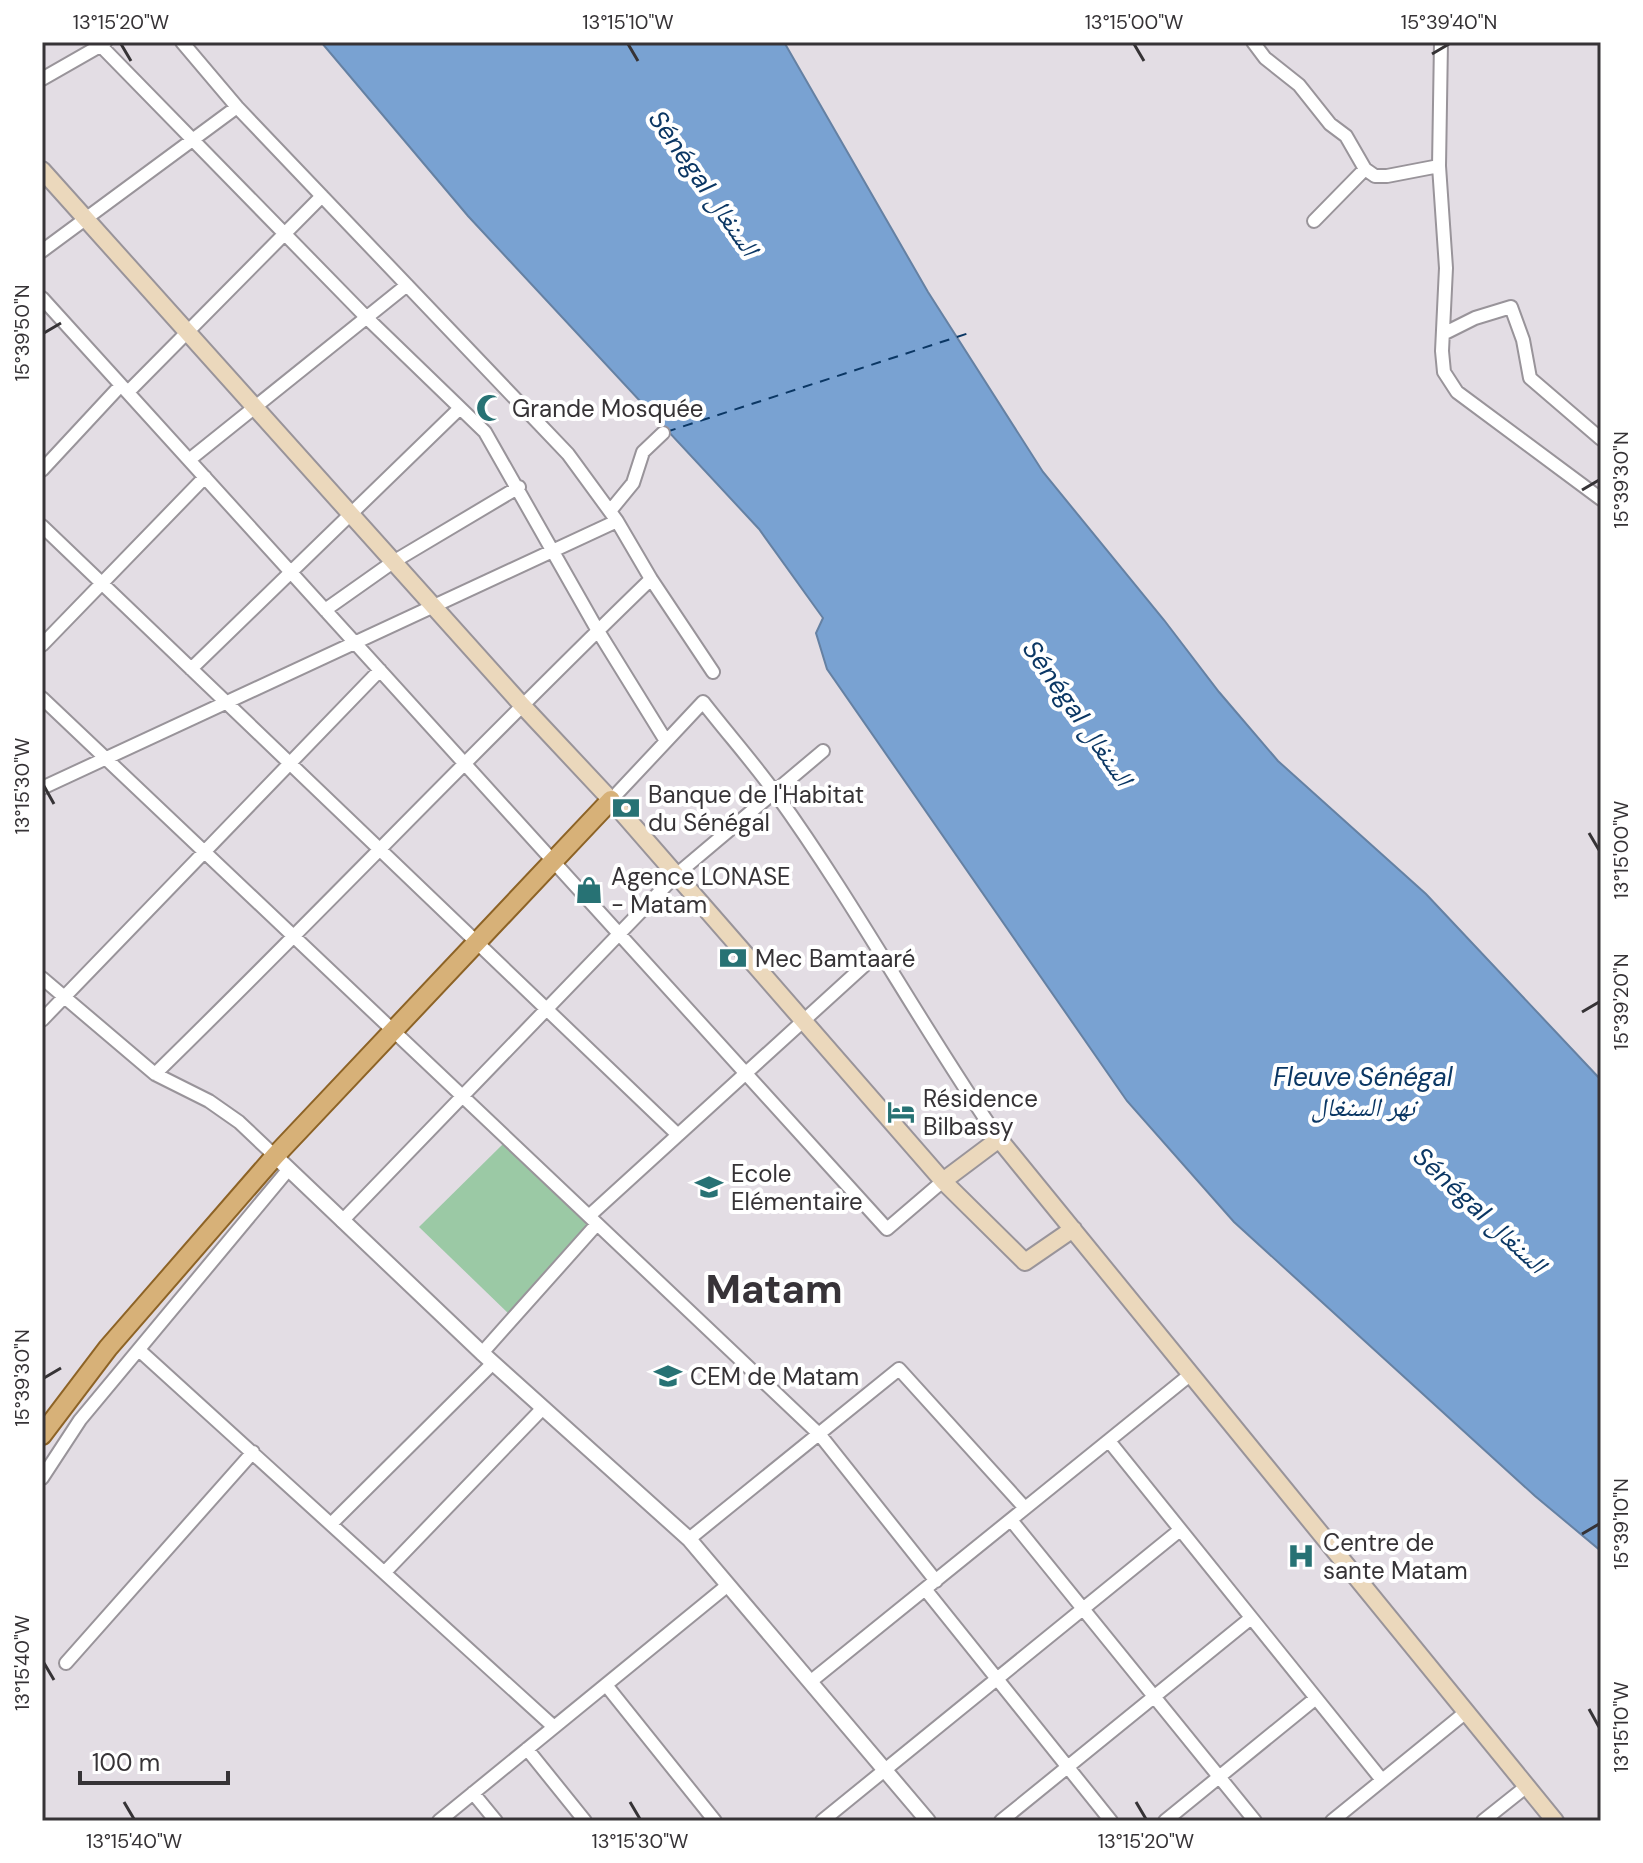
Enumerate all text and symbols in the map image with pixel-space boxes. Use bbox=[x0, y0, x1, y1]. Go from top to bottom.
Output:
text: 13°15'20"W bbox=[73, 9, 169, 35]
text: 13°15'10"W bbox=[582, 9, 674, 35]
text: 13°15'00"W bbox=[1085, 9, 1183, 35]
text: 15°39'40"N bbox=[1401, 9, 1497, 35]
water label: Sénégal السنغال bbox=[641, 103, 769, 265]
text: 15°39'50"N bbox=[9, 284, 35, 382]
mosque icon: Grande Mosquée bbox=[475, 393, 505, 423]
place label: Grande Mosquée bbox=[512, 393, 704, 424]
text: 15°39'30"N bbox=[1608, 431, 1634, 529]
water label: Sénégal السنغال bbox=[1015, 633, 1143, 795]
text: 13°15'30"W bbox=[9, 738, 35, 834]
place label: Banque de l'Habitat du Sénégal bbox=[648, 779, 864, 838]
bank icon: Banque de l'Habitat du Sénégal bbox=[611, 793, 641, 823]
text: 13°15'00"W bbox=[1608, 801, 1634, 899]
place label: Agence LONASE - Matam bbox=[611, 861, 791, 920]
shop icon: Agence LONASE - Matam bbox=[574, 875, 604, 905]
bank icon: Mec Bamtaaré bbox=[718, 943, 748, 973]
place label: Mec Bamtaaré bbox=[755, 943, 915, 974]
text: 15°39'20"N bbox=[1608, 954, 1634, 1050]
water label: Fleuve Sénégal نهر السنغال bbox=[1273, 1060, 1454, 1124]
place label: Résidence Bilbassy bbox=[923, 1083, 1038, 1142]
hotel icon: Résidence Bilbassy bbox=[886, 1097, 916, 1127]
water label: Sénégal السنغال bbox=[1406, 1139, 1556, 1283]
place label: Ecole Elémentaire bbox=[731, 1158, 863, 1217]
school or university icon: Ecole Elémentaire bbox=[694, 1172, 724, 1202]
district label: Matam bbox=[705, 1263, 843, 1315]
text: 15°39'30"N bbox=[9, 1329, 35, 1427]
school or university icon: CEM de Matam bbox=[653, 1361, 683, 1391]
place label: CEM de Matam bbox=[690, 1361, 859, 1392]
text: 15°39'10"N bbox=[1608, 1478, 1634, 1570]
place label: Centre de sante Matam bbox=[1323, 1527, 1468, 1586]
hospital icon: Centre de sante Matam bbox=[1286, 1541, 1316, 1571]
text: 13°15'40"W bbox=[9, 1615, 35, 1711]
text: 13°15'10"W bbox=[1608, 1681, 1634, 1773]
scale bar bbox=[80, 1735, 228, 1785]
text: 100 m bbox=[92, 1747, 160, 1778]
text: 13°15'40"W bbox=[86, 1828, 182, 1854]
text: 13°15'30"W bbox=[592, 1828, 688, 1854]
text: 13°15'20"W bbox=[1098, 1828, 1194, 1854]

